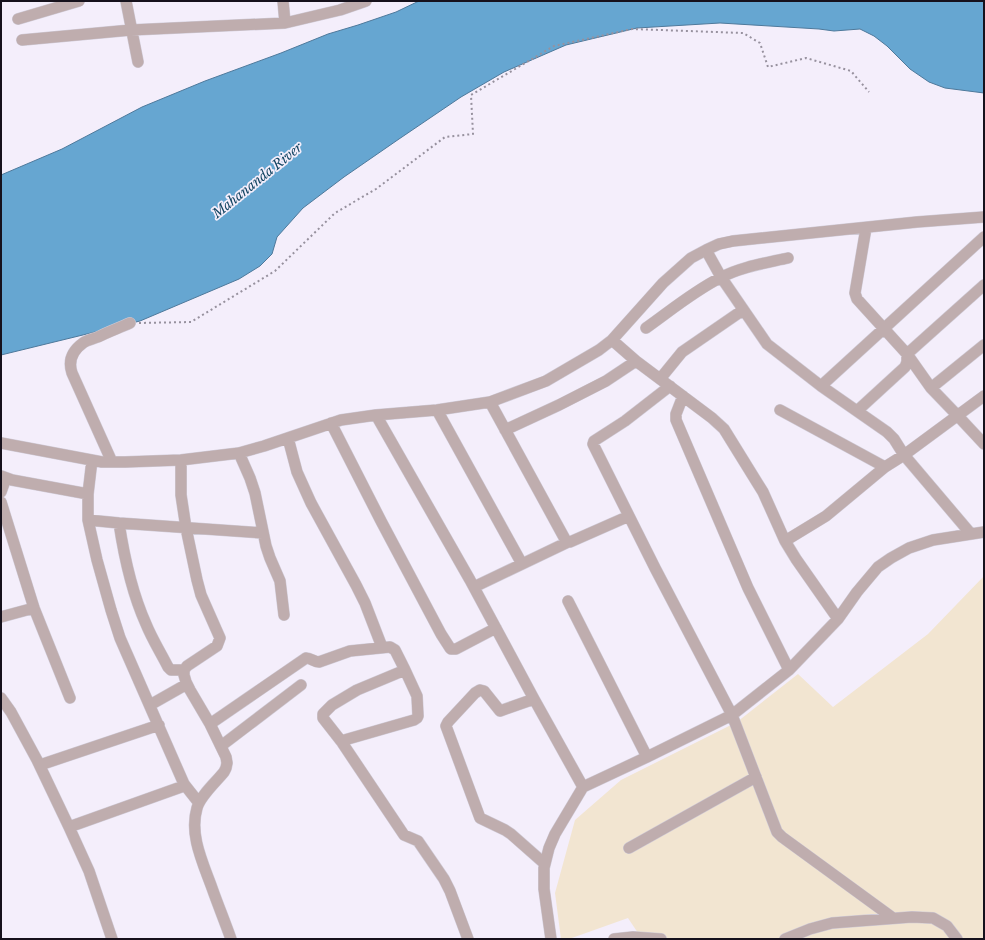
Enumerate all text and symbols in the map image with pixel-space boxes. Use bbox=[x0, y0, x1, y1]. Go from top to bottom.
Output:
water label: Mahananda River bbox=[208, 138, 306, 222]

